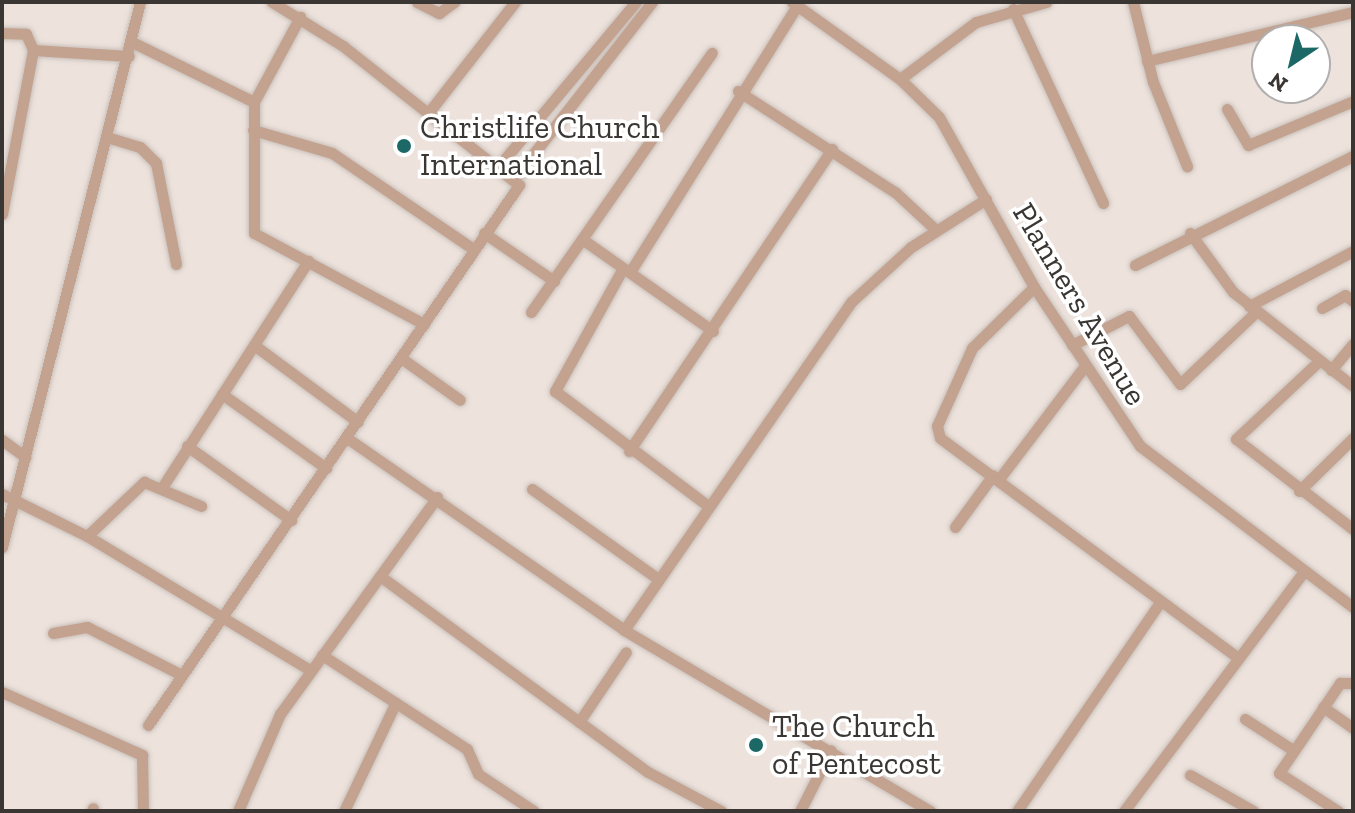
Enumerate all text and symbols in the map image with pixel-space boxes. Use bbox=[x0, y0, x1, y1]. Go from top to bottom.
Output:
north arrow bbox=[1251, 24, 1331, 104]
text: N bbox=[1264, 67, 1293, 98]
place label: Christlife Church International bbox=[420, 109, 659, 184]
marker: Christlife Church International bbox=[395, 137, 413, 155]
street label: Planners Avenue bbox=[1004, 195, 1156, 413]
place label: The Church of Pentecost bbox=[772, 708, 941, 783]
marker: The Church of Pentecost bbox=[747, 736, 765, 754]

